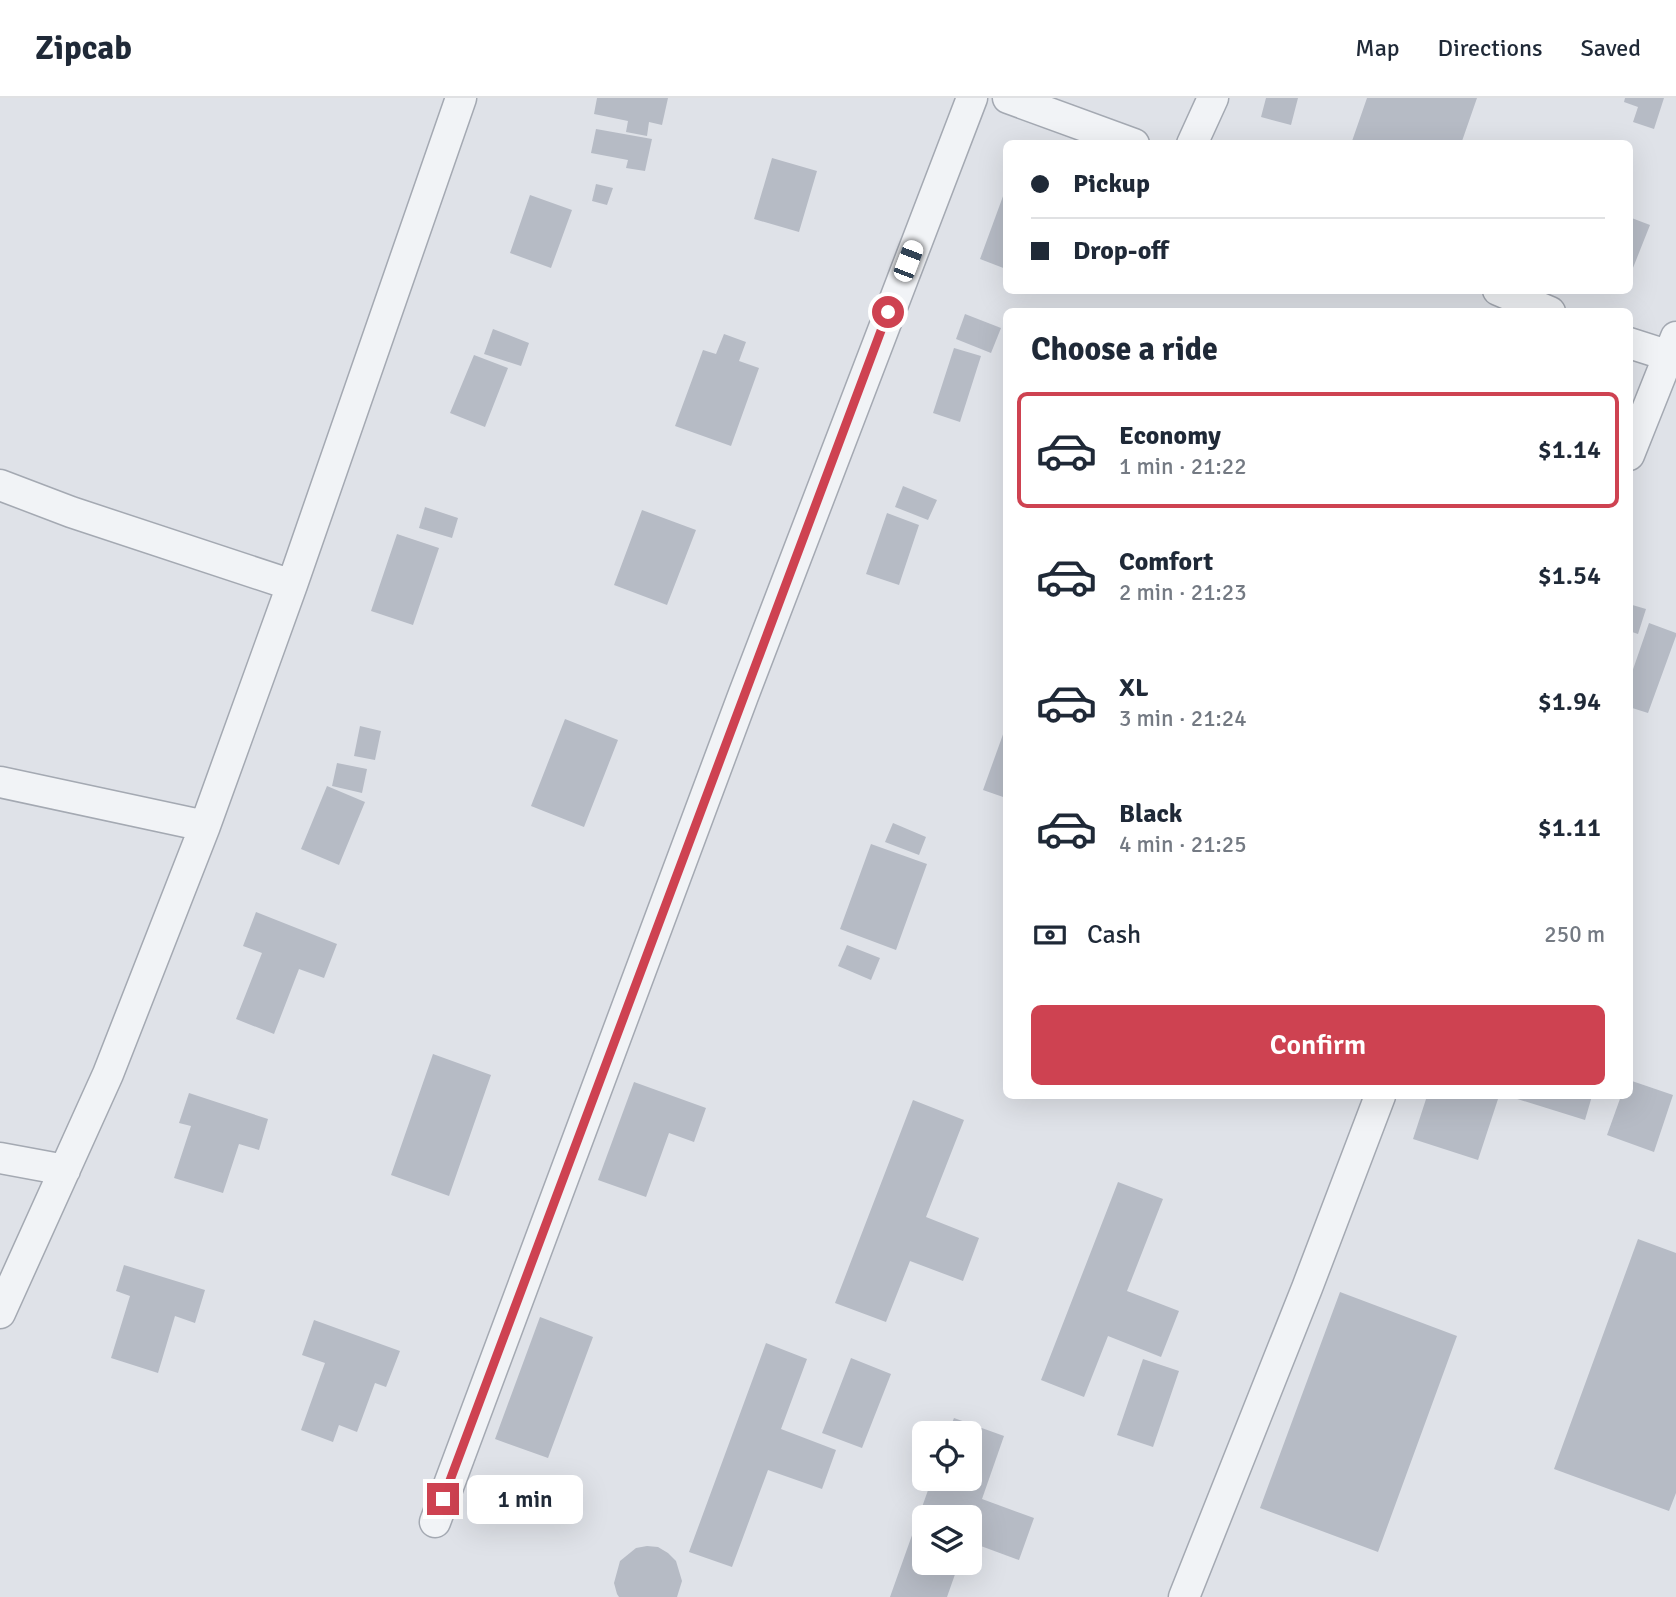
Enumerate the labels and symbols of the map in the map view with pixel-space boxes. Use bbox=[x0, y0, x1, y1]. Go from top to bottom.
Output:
car bbox=[891, 238, 926, 284]
route start bbox=[872, 296, 904, 328]
callout: 1 min bbox=[467, 1474, 583, 1524]
route end bbox=[427, 1483, 459, 1515]

